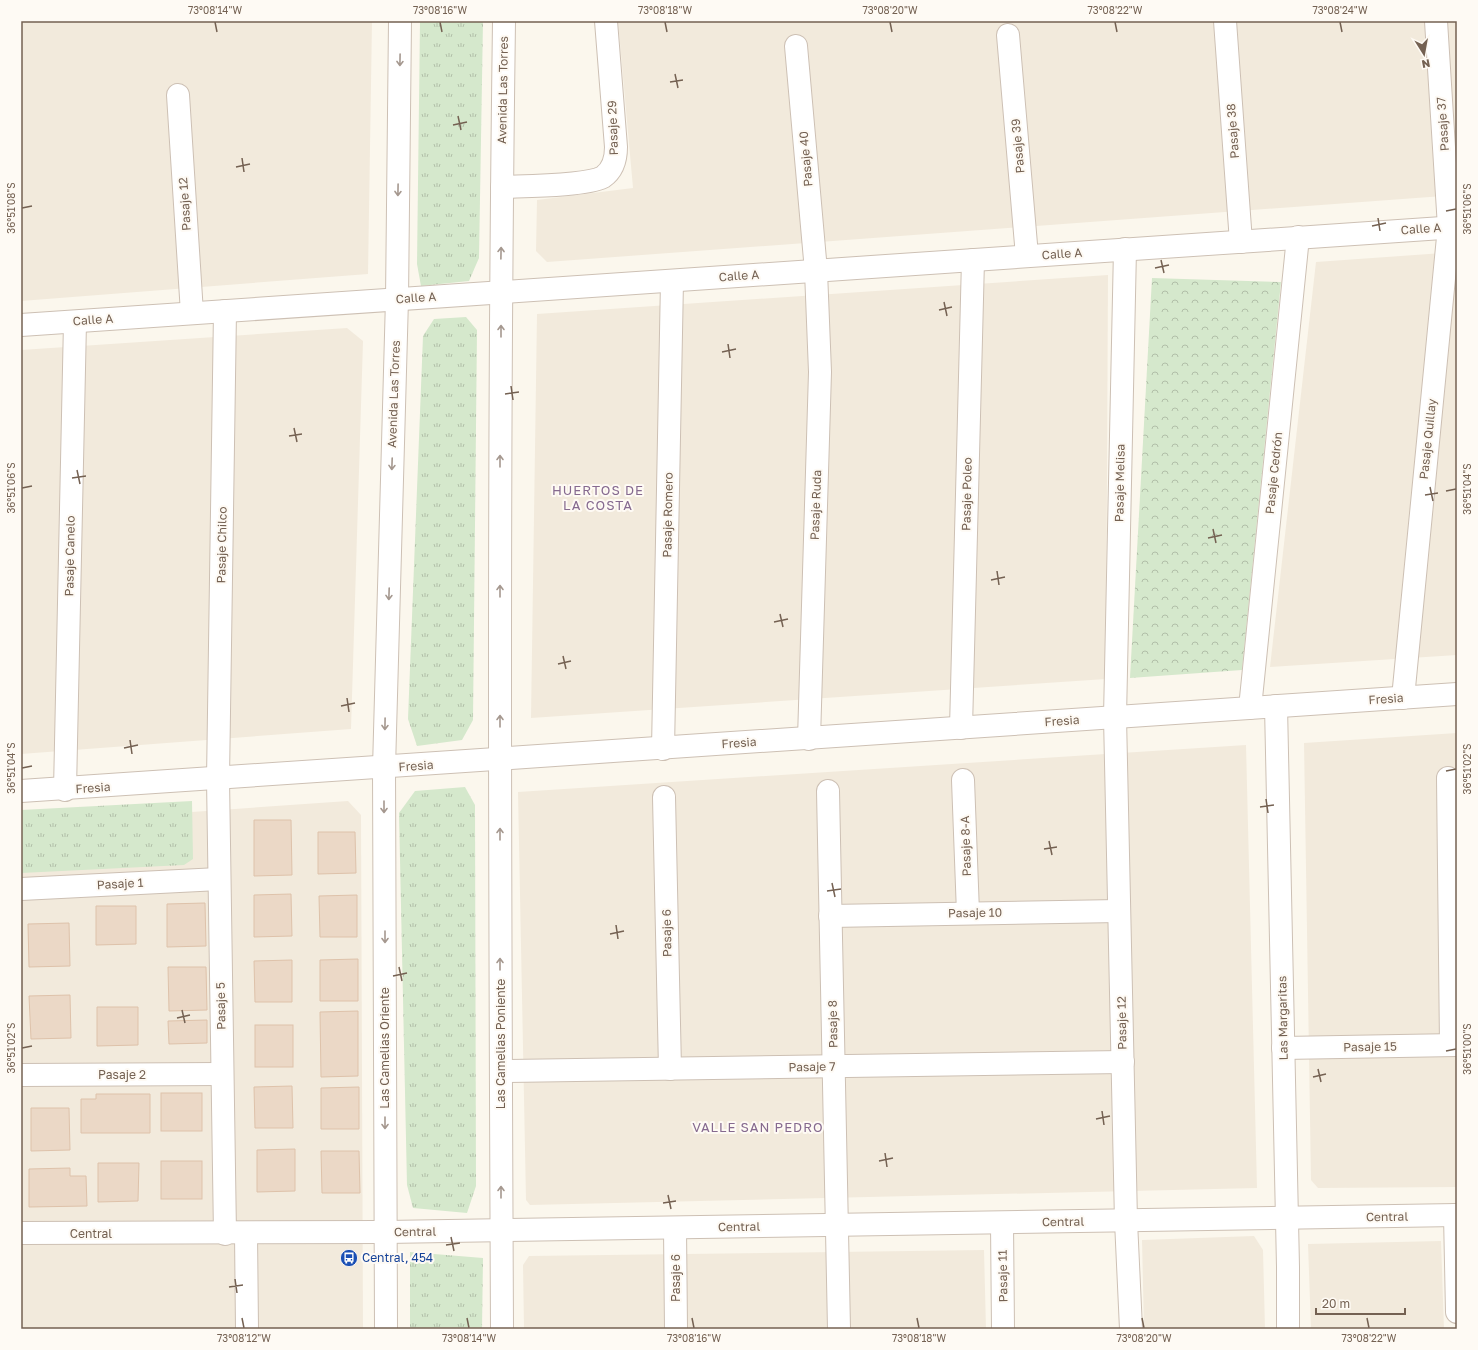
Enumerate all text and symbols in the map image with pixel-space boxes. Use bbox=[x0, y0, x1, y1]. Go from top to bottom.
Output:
text: 73°08'14"W bbox=[188, 4, 242, 16]
text: 73°08'16"W bbox=[413, 4, 467, 16]
text: 73°08'18"W bbox=[638, 4, 692, 16]
text: 73°08'20"W bbox=[862, 4, 918, 16]
text: 73°08'22"W bbox=[1088, 4, 1143, 16]
text: 73°08'24"W bbox=[1312, 4, 1368, 16]
north arrow bbox=[1404, 34, 1444, 74]
street label: Avenida Las Torres bbox=[494, 36, 511, 144]
one-way arrow bbox=[396, 53, 404, 66]
text: N bbox=[1421, 57, 1431, 71]
street label: Pasaje 37 bbox=[1433, 96, 1452, 152]
street label: Pasaje 29 bbox=[604, 100, 621, 156]
street label: Pasaje 38 bbox=[1223, 103, 1242, 159]
street label: Pasaje 39 bbox=[1008, 118, 1027, 174]
street label: Pasaje 40 bbox=[796, 131, 815, 187]
street label: Pasaje 12 bbox=[175, 177, 194, 231]
text: 36°51'08"S bbox=[5, 182, 17, 234]
one-way arrow bbox=[394, 183, 402, 196]
text: 36°51'06"S bbox=[1461, 183, 1473, 235]
street label: Calle A bbox=[1400, 220, 1442, 237]
street label: Calle A bbox=[1041, 245, 1083, 262]
one-way arrow bbox=[497, 247, 505, 260]
street label: Calle A bbox=[718, 267, 760, 284]
street label: Calle A bbox=[395, 289, 437, 306]
street label: Calle A bbox=[72, 311, 114, 328]
one-way arrow bbox=[497, 325, 505, 338]
street label: Avenida Las Torres bbox=[384, 340, 403, 448]
street label: Pasaje Quillay bbox=[1416, 398, 1439, 480]
street label: Pasaje Cedrón bbox=[1262, 431, 1285, 515]
street label: Pasaje Melisa bbox=[1111, 444, 1128, 522]
one-way arrow bbox=[496, 455, 504, 468]
one-way arrow bbox=[388, 457, 396, 470]
street label: Pasaje Poleo bbox=[958, 457, 975, 531]
text: 36°51'06"S bbox=[5, 462, 17, 514]
text: 36°51'04"S bbox=[1461, 463, 1473, 515]
street label: Pasaje Ruda bbox=[807, 470, 824, 540]
street label: Pasaje Romero bbox=[659, 472, 676, 558]
district label: HUERTOS DE LA COSTA bbox=[552, 482, 644, 513]
street label: Pasaje Chilco bbox=[213, 506, 230, 584]
street label: Pasaje Canelo bbox=[61, 515, 78, 597]
one-way arrow bbox=[496, 585, 504, 598]
one-way arrow bbox=[385, 587, 392, 600]
street label: Fresia bbox=[1368, 690, 1404, 707]
street label: Fresia bbox=[1044, 712, 1080, 729]
one-way arrow bbox=[496, 715, 504, 728]
one-way arrow bbox=[381, 717, 389, 730]
street label: Fresia bbox=[721, 734, 757, 751]
text: 36°51'04"S bbox=[5, 742, 17, 794]
text: 36°51'02"S bbox=[1461, 744, 1473, 794]
street label: Fresia bbox=[398, 757, 434, 774]
street label: Fresia bbox=[75, 779, 111, 796]
one-way arrow bbox=[380, 800, 388, 813]
street label: Pasaje 8-A bbox=[957, 815, 974, 877]
one-way arrow bbox=[496, 828, 504, 841]
street label: Pasaje 1 bbox=[96, 875, 144, 892]
street label: Pasaje 10 bbox=[948, 905, 1002, 920]
street label: Pasaje 6 bbox=[659, 909, 674, 957]
one-way arrow bbox=[381, 930, 388, 943]
one-way arrow bbox=[497, 958, 504, 971]
street label: Las Margaritas bbox=[1274, 976, 1291, 1061]
street label: Las Camelias Poniente bbox=[493, 979, 508, 1109]
street label: Pasaje 5 bbox=[213, 982, 228, 1030]
street label: Las Camelias Oriente bbox=[377, 987, 392, 1109]
street label: Pasaje 12 bbox=[1114, 996, 1129, 1050]
street label: Pasaje 8 bbox=[825, 1000, 840, 1048]
text: 36°51'02"S bbox=[5, 1023, 17, 1073]
text: 36°51'00"S bbox=[1461, 1023, 1473, 1075]
street label: Pasaje 15 bbox=[1343, 1039, 1397, 1054]
street label: Pasaje 7 bbox=[788, 1059, 836, 1074]
street label: Pasaje 2 bbox=[98, 1067, 146, 1082]
one-way arrow bbox=[381, 1116, 389, 1129]
district label: VALLE SAN PEDRO bbox=[692, 1119, 824, 1135]
one-way arrow bbox=[498, 1186, 505, 1199]
street label: Central bbox=[1366, 1209, 1408, 1224]
street label: Central bbox=[1042, 1214, 1084, 1229]
street label: Central bbox=[718, 1219, 760, 1234]
street label: Central bbox=[394, 1224, 436, 1239]
street label: Central bbox=[70, 1226, 112, 1241]
bus stop icon: Central, 454 bbox=[339, 1248, 359, 1268]
street label: Pasaje 11 bbox=[995, 1249, 1010, 1302]
place label: Central, 454 bbox=[362, 1250, 433, 1265]
street label: Pasaje 6 bbox=[668, 1254, 683, 1302]
scale bar bbox=[1316, 1290, 1405, 1316]
text: 20 m bbox=[1322, 1296, 1350, 1311]
text: 73°08'12"W bbox=[217, 1332, 271, 1344]
text: 73°08'14"W bbox=[442, 1332, 496, 1344]
text: 73°08'16"W bbox=[667, 1332, 721, 1344]
text: 73°08'18"W bbox=[892, 1332, 946, 1344]
text: 73°08'20"W bbox=[1116, 1332, 1172, 1344]
text: 73°08'22"W bbox=[1342, 1332, 1397, 1344]

